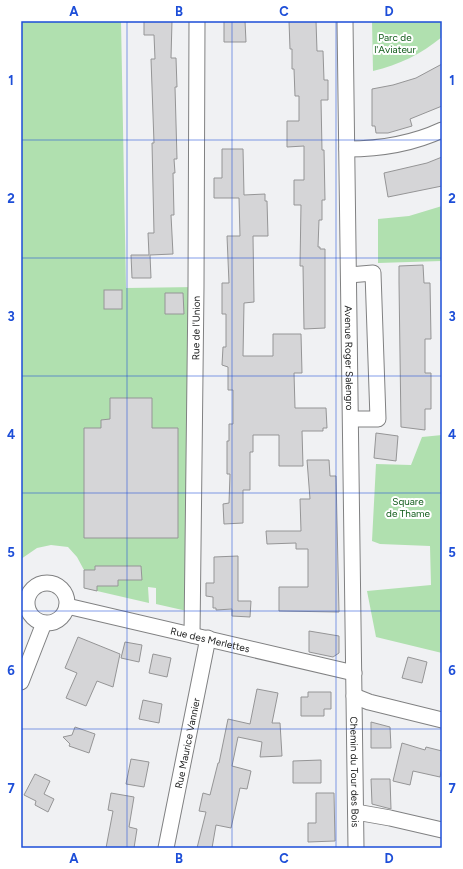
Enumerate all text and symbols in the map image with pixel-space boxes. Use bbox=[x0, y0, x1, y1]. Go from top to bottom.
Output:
text: A bbox=[69, 4, 79, 19]
text: B bbox=[175, 4, 183, 19]
text: C bbox=[279, 4, 289, 19]
text: D bbox=[384, 4, 394, 19]
park label: Parc de l'Aviateur bbox=[374, 31, 416, 56]
text: 1 bbox=[8, 73, 14, 88]
text: 1 bbox=[449, 73, 455, 88]
text: 2 bbox=[7, 191, 15, 206]
text: 2 bbox=[448, 191, 456, 206]
street label: Rue de l'Union bbox=[189, 295, 202, 360]
street label: Avenue Roger Salengro bbox=[342, 305, 357, 411]
text: 3 bbox=[7, 309, 15, 324]
text: 3 bbox=[448, 309, 456, 324]
text: 4 bbox=[7, 427, 15, 442]
text: 4 bbox=[448, 427, 456, 442]
park label: Square de Thame bbox=[386, 495, 431, 520]
text: 5 bbox=[7, 545, 15, 560]
text: 5 bbox=[448, 545, 456, 560]
street label: Rue des Merlettes bbox=[169, 624, 251, 655]
text: 6 bbox=[7, 663, 15, 678]
text: 6 bbox=[448, 663, 456, 678]
street label: Rue Maurice Vannier bbox=[172, 696, 203, 790]
street label: Chemin du Tour des Bois bbox=[348, 716, 362, 828]
text: 7 bbox=[7, 781, 15, 796]
text: 7 bbox=[448, 781, 456, 796]
text: A bbox=[69, 851, 79, 866]
text: B bbox=[175, 851, 183, 866]
text: C bbox=[279, 851, 289, 866]
text: D bbox=[384, 851, 394, 866]

